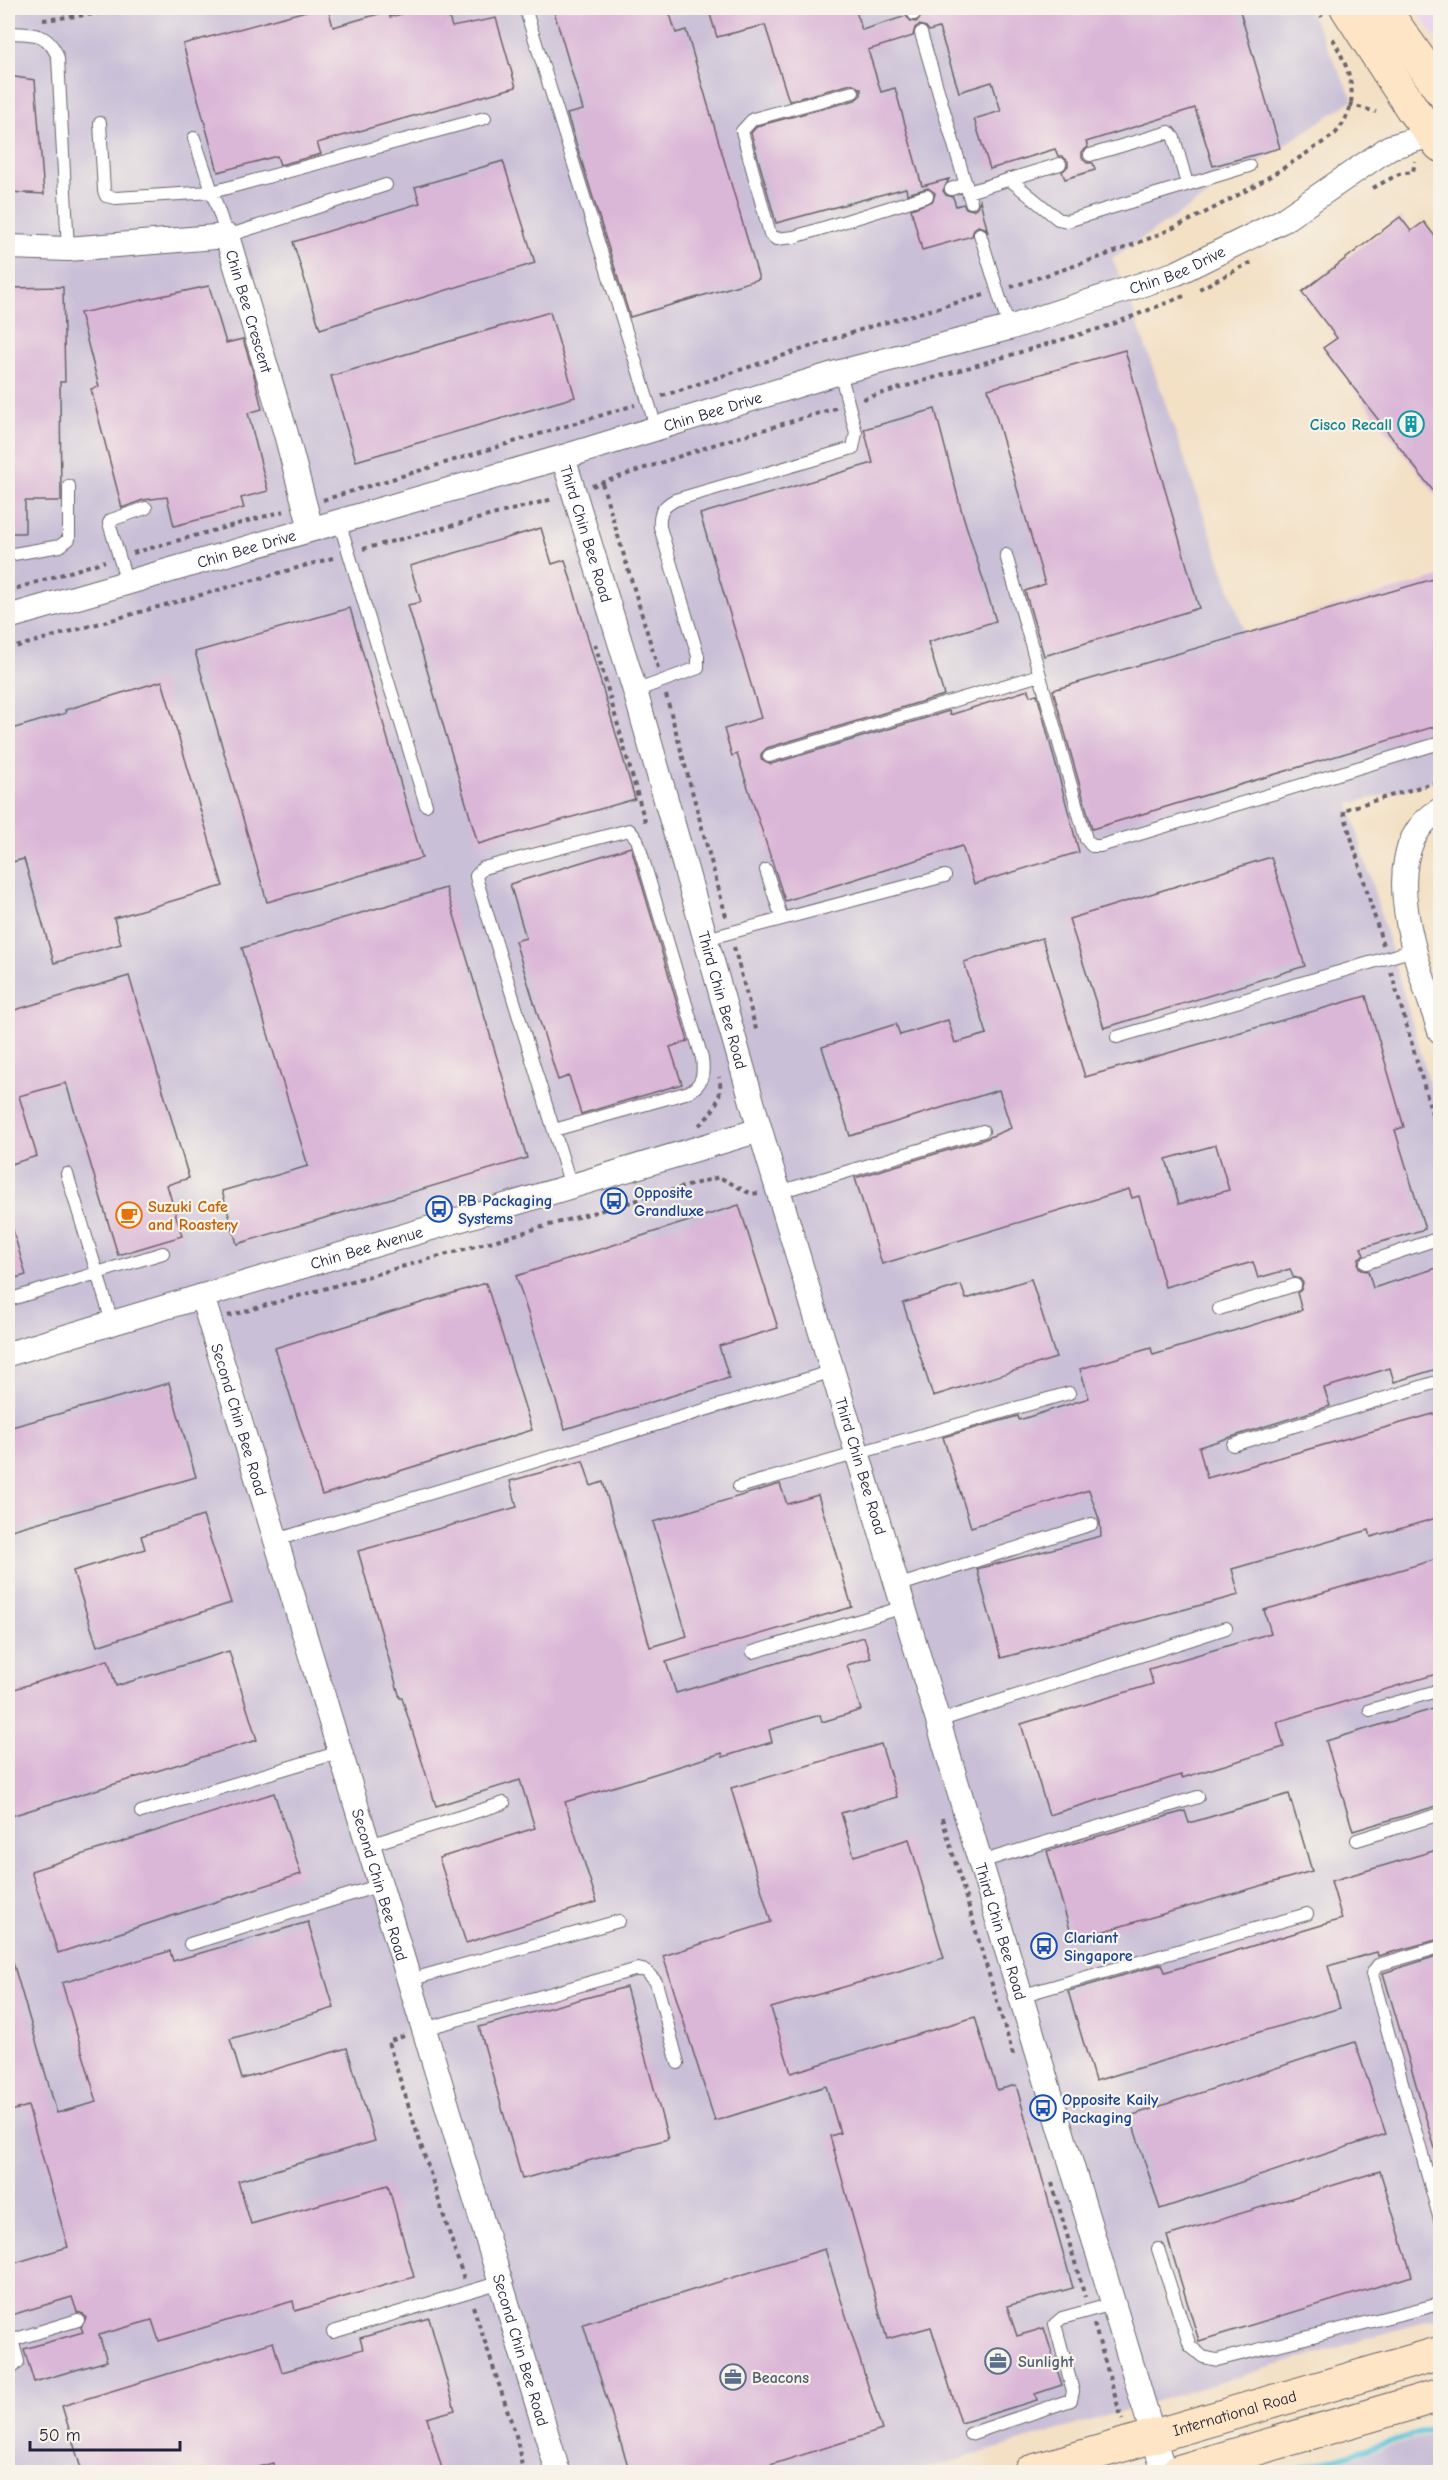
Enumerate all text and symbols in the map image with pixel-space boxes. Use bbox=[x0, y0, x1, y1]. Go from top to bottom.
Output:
street label: Chin Bee Drive bbox=[1127, 243, 1228, 298]
street label: Chin Bee Crescent bbox=[222, 248, 275, 375]
street label: Chin Bee Drive bbox=[661, 388, 764, 436]
building icon: Cisco Recall bbox=[1396, 409, 1426, 439]
place label: Cisco Recall bbox=[1310, 416, 1392, 434]
street label: Third Chin Bee Road bbox=[556, 463, 615, 604]
street label: Chin Bee Drive bbox=[195, 526, 298, 572]
street label: Third Chin Bee Road bbox=[694, 929, 750, 1071]
place label: Opposite Grandluxe bbox=[634, 1184, 704, 1220]
bus stop icon: Opposite Grandluxe bbox=[599, 1186, 629, 1216]
place label: PB Packaging Systems bbox=[458, 1192, 553, 1228]
bus stop icon: PB Packaging Systems bbox=[424, 1194, 454, 1224]
place label: Suzuki Cafe and Roastery bbox=[148, 1198, 239, 1234]
cafe icon: Suzuki Cafe and Roastery bbox=[114, 1200, 144, 1230]
street label: Chin Bee Avenue bbox=[308, 1223, 425, 1273]
street label: Second Chin Bee Road bbox=[207, 1342, 270, 1498]
street label: Third Chin Bee Road bbox=[831, 1395, 889, 1537]
street label: Second Chin Bee Road bbox=[348, 1807, 411, 1963]
street label: Third Chin Bee Road bbox=[971, 1861, 1029, 2002]
place label: Clariant Singapore bbox=[1064, 1929, 1133, 1965]
bus stop icon: Clariant Singapore bbox=[1029, 1931, 1059, 1961]
place label: Opposite Kaily Packaging bbox=[1062, 2091, 1159, 2127]
bus stop icon: Opposite Kaily Packaging bbox=[1028, 2093, 1058, 2123]
street label: Second Chin Bee Road bbox=[489, 2272, 552, 2428]
office icon: Sunlight bbox=[983, 2346, 1013, 2376]
place label: Sunlight bbox=[1018, 2353, 1075, 2371]
office icon: Beacons bbox=[718, 2362, 748, 2392]
place label: Beacons bbox=[752, 2369, 809, 2387]
street label: International Road bbox=[1171, 2387, 1299, 2440]
scale bar bbox=[30, 2414, 180, 2452]
text: 50 m bbox=[39, 2425, 81, 2446]

